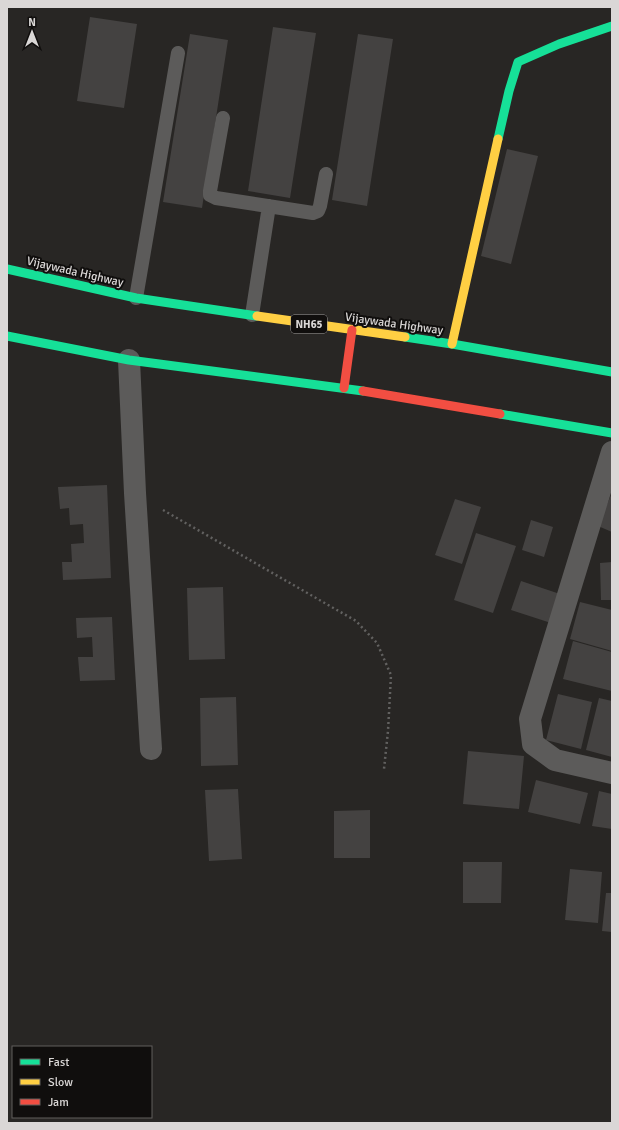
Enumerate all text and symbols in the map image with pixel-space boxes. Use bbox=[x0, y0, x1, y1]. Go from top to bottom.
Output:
north arrow bbox=[12, 12, 52, 52]
text: N bbox=[28, 16, 36, 29]
street label: Vijaywada Highway bbox=[25, 254, 125, 291]
street label: Vijaywada Highway bbox=[344, 310, 444, 338]
road number: NH65 bbox=[291, 315, 327, 333]
legend bbox=[12, 1046, 152, 1118]
text: Fast bbox=[48, 1055, 69, 1070]
text: Slow bbox=[48, 1075, 73, 1090]
text: Jam bbox=[48, 1095, 69, 1110]

